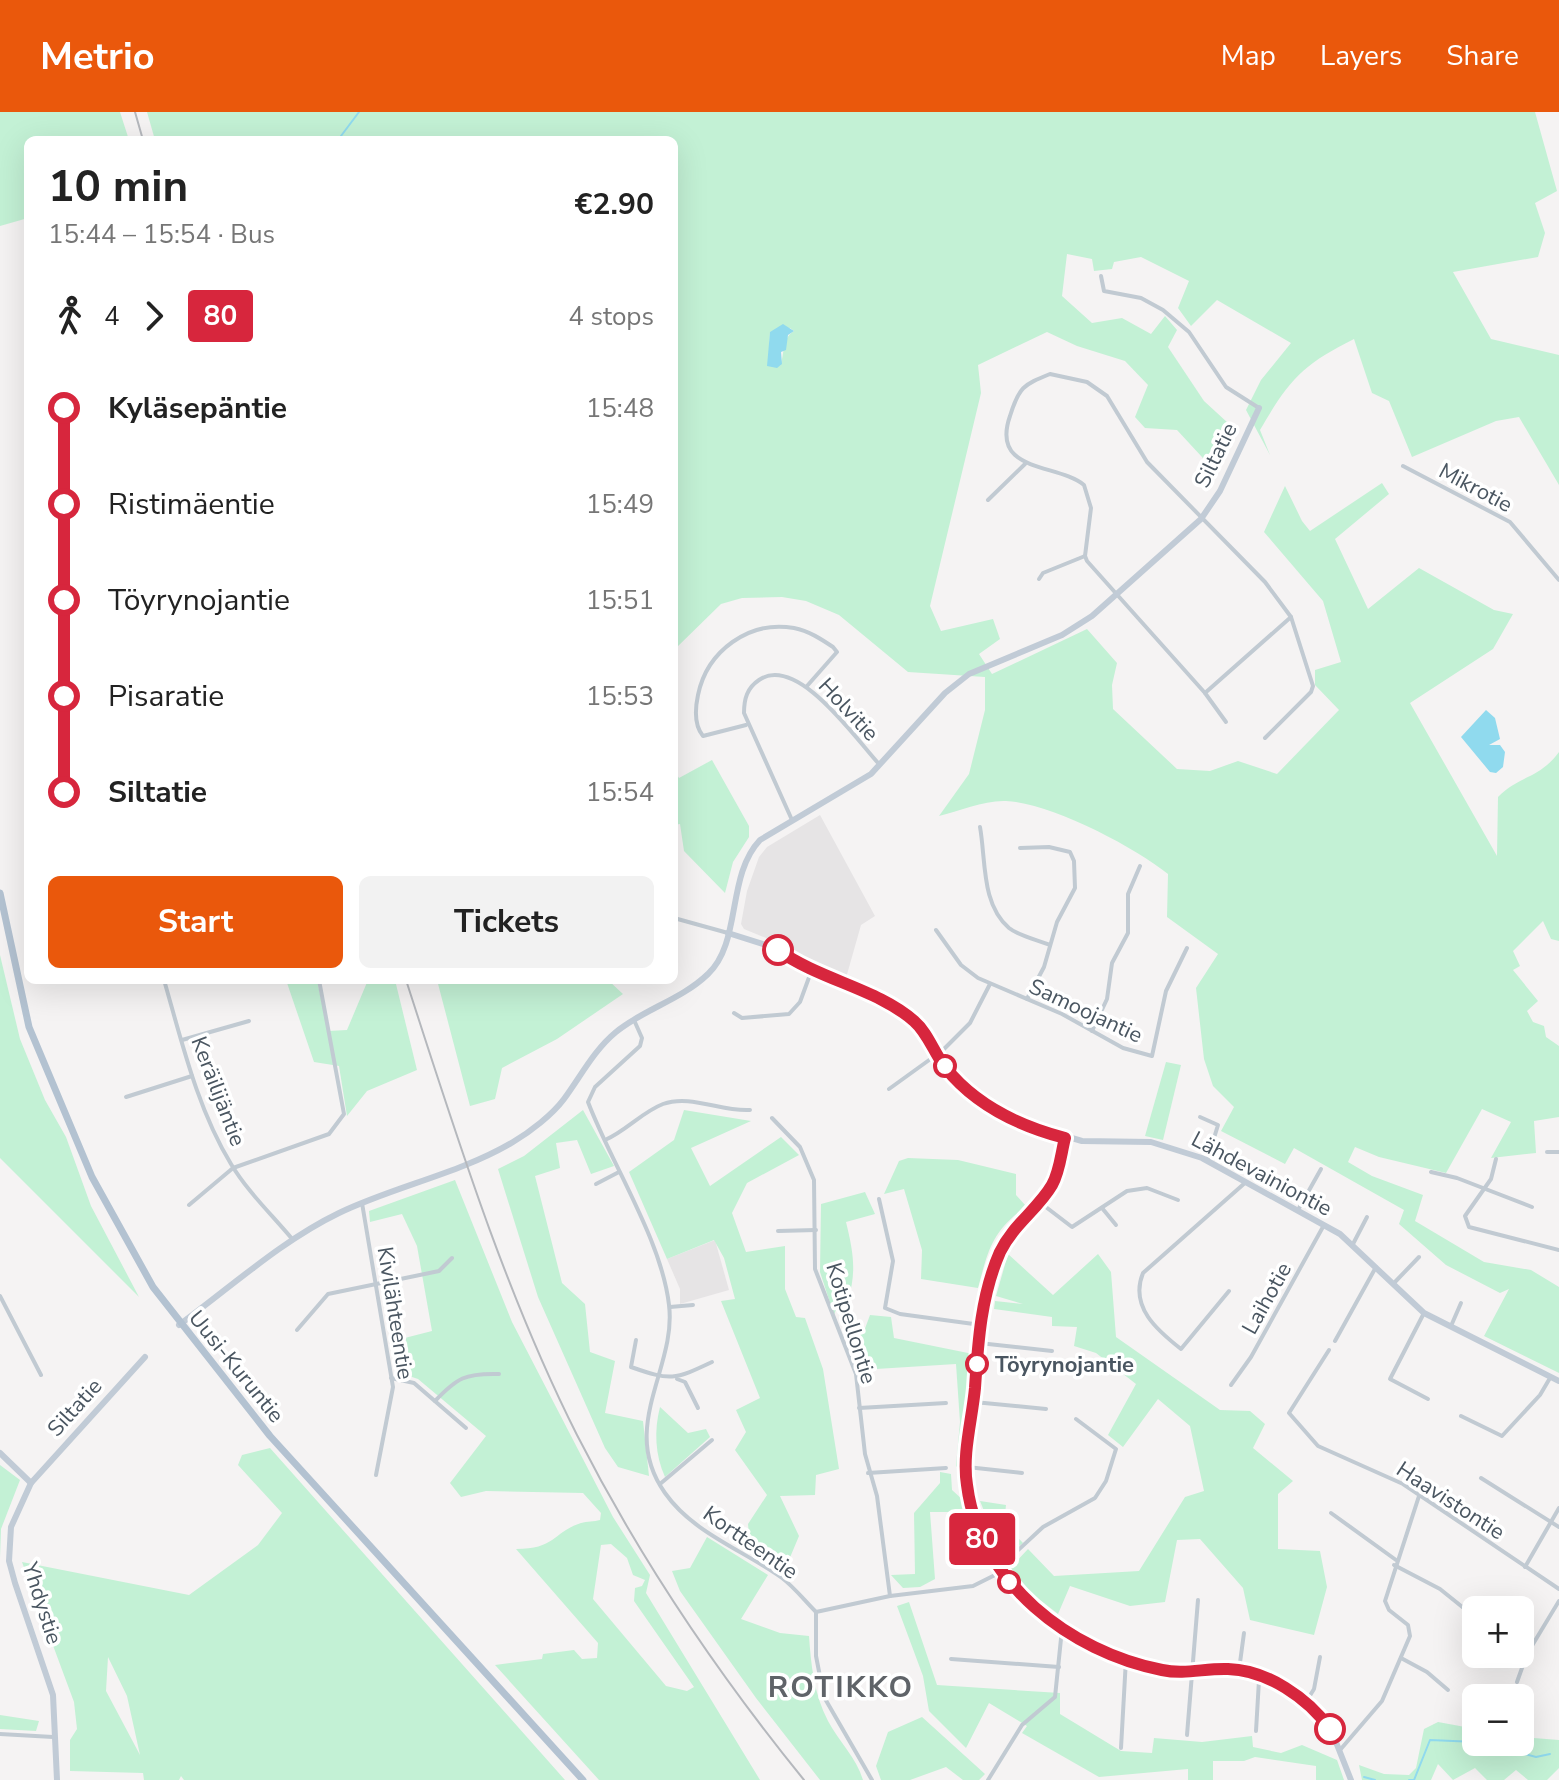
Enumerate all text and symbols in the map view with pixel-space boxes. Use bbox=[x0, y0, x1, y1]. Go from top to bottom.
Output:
text: Metrio bbox=[40, 31, 155, 82]
text: Map bbox=[1221, 37, 1276, 75]
text: Layers bbox=[1320, 37, 1402, 75]
text: Share bbox=[1446, 37, 1519, 75]
text: 10 min bbox=[48, 157, 188, 217]
text: €2.90 bbox=[575, 184, 654, 225]
text: 15:44 – 15:54 · Bus bbox=[48, 217, 275, 252]
icon: walk bbox=[48, 294, 92, 338]
icon: forward bbox=[132, 294, 176, 338]
text: 80 bbox=[204, 297, 237, 335]
text: 4 bbox=[104, 299, 120, 334]
text: 4 stops bbox=[568, 299, 654, 334]
text: Kyläsepäntie bbox=[108, 388, 287, 429]
text: 15:48 bbox=[586, 391, 654, 426]
street label: Siltatie bbox=[1187, 418, 1244, 493]
street label: Mikrotie bbox=[1433, 456, 1518, 520]
text: Ristimäentie bbox=[108, 484, 275, 525]
text: 15:49 bbox=[586, 487, 654, 522]
text: Töyrynojantie bbox=[108, 580, 290, 621]
text: 15:51 bbox=[586, 583, 654, 618]
street label: Holvitie bbox=[811, 672, 885, 748]
text: Pisaratie bbox=[108, 676, 224, 717]
text: 15:53 bbox=[586, 679, 654, 714]
text: Siltatie bbox=[108, 772, 207, 813]
text: 15:54 bbox=[586, 775, 654, 810]
button: Start bbox=[48, 876, 343, 968]
button: Tickets bbox=[359, 876, 654, 968]
unlabelled marker bbox=[763, 935, 793, 965]
street label: Samoojantie bbox=[1024, 971, 1147, 1050]
street label: Keräilijäntie bbox=[183, 1032, 253, 1151]
unlabelled marker bbox=[934, 1055, 956, 1077]
street label: Lähdevainiontie bbox=[1186, 1124, 1337, 1224]
street label: Kivilähteentie bbox=[370, 1245, 420, 1382]
street label: Laihotie bbox=[1235, 1257, 1299, 1340]
street label: Kotipellontie bbox=[818, 1259, 884, 1387]
street label: Uusi-Kuruntie bbox=[182, 1304, 291, 1429]
place label: Töyrynojantie bbox=[995, 1350, 1134, 1380]
marker: Töyrynojantie bbox=[966, 1353, 988, 1375]
street label: Siltatie bbox=[41, 1372, 109, 1443]
street label: Haavistontie bbox=[1390, 1455, 1510, 1547]
street label: Kortteentie bbox=[697, 1499, 804, 1587]
line badge: 80 bbox=[946, 1513, 1018, 1565]
text: 80 bbox=[965, 1520, 999, 1558]
street label: Yhdystie bbox=[14, 1558, 69, 1648]
unlabelled marker bbox=[998, 1571, 1020, 1593]
map controls bbox=[1462, 1596, 1534, 1756]
button: + bbox=[1462, 1596, 1534, 1668]
district label: ROTIKKO bbox=[768, 1667, 914, 1708]
button: − bbox=[1462, 1684, 1534, 1756]
unlabelled marker bbox=[1315, 1714, 1345, 1744]

